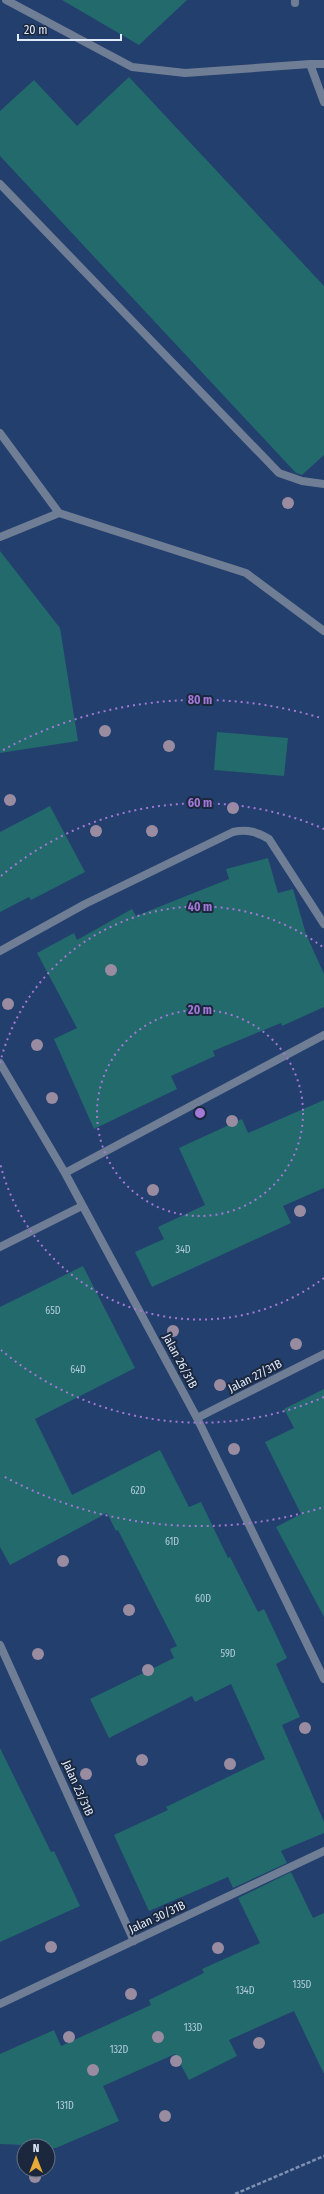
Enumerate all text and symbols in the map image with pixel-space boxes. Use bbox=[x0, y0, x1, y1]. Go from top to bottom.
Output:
scale bar bbox=[18, 16, 121, 42]
text: 20 m bbox=[24, 23, 48, 37]
text: 80 m bbox=[188, 693, 212, 707]
text: 60 m bbox=[188, 796, 212, 810]
text: 40 m bbox=[188, 900, 212, 914]
text: 20 m bbox=[187, 1003, 212, 1017]
centre of rings bbox=[193, 1106, 207, 1120]
house number: 34D bbox=[175, 1244, 191, 1256]
house number: 65D bbox=[45, 1305, 61, 1317]
street label: Jalan 26/31B bbox=[160, 1331, 200, 1391]
street label: Jalan 27/31B bbox=[226, 1356, 285, 1395]
house number: 64D bbox=[70, 1364, 86, 1376]
house number: 62D bbox=[130, 1485, 146, 1497]
house number: 61D bbox=[165, 1536, 179, 1548]
house number: 60D bbox=[195, 1593, 211, 1605]
house number: 59D bbox=[220, 1648, 236, 1660]
street label: Jalan 23/31B bbox=[60, 1758, 97, 1818]
street label: Jalan 30/31B bbox=[127, 1898, 188, 1936]
house number: 135D bbox=[293, 1979, 312, 1991]
house number: 134D bbox=[235, 1985, 255, 1997]
house number: 133D bbox=[184, 2022, 203, 2034]
house number: 132D bbox=[110, 2044, 128, 2056]
house number: 131D bbox=[56, 2100, 74, 2112]
north arrow bbox=[16, 2138, 56, 2178]
text: N bbox=[33, 2142, 39, 2155]

